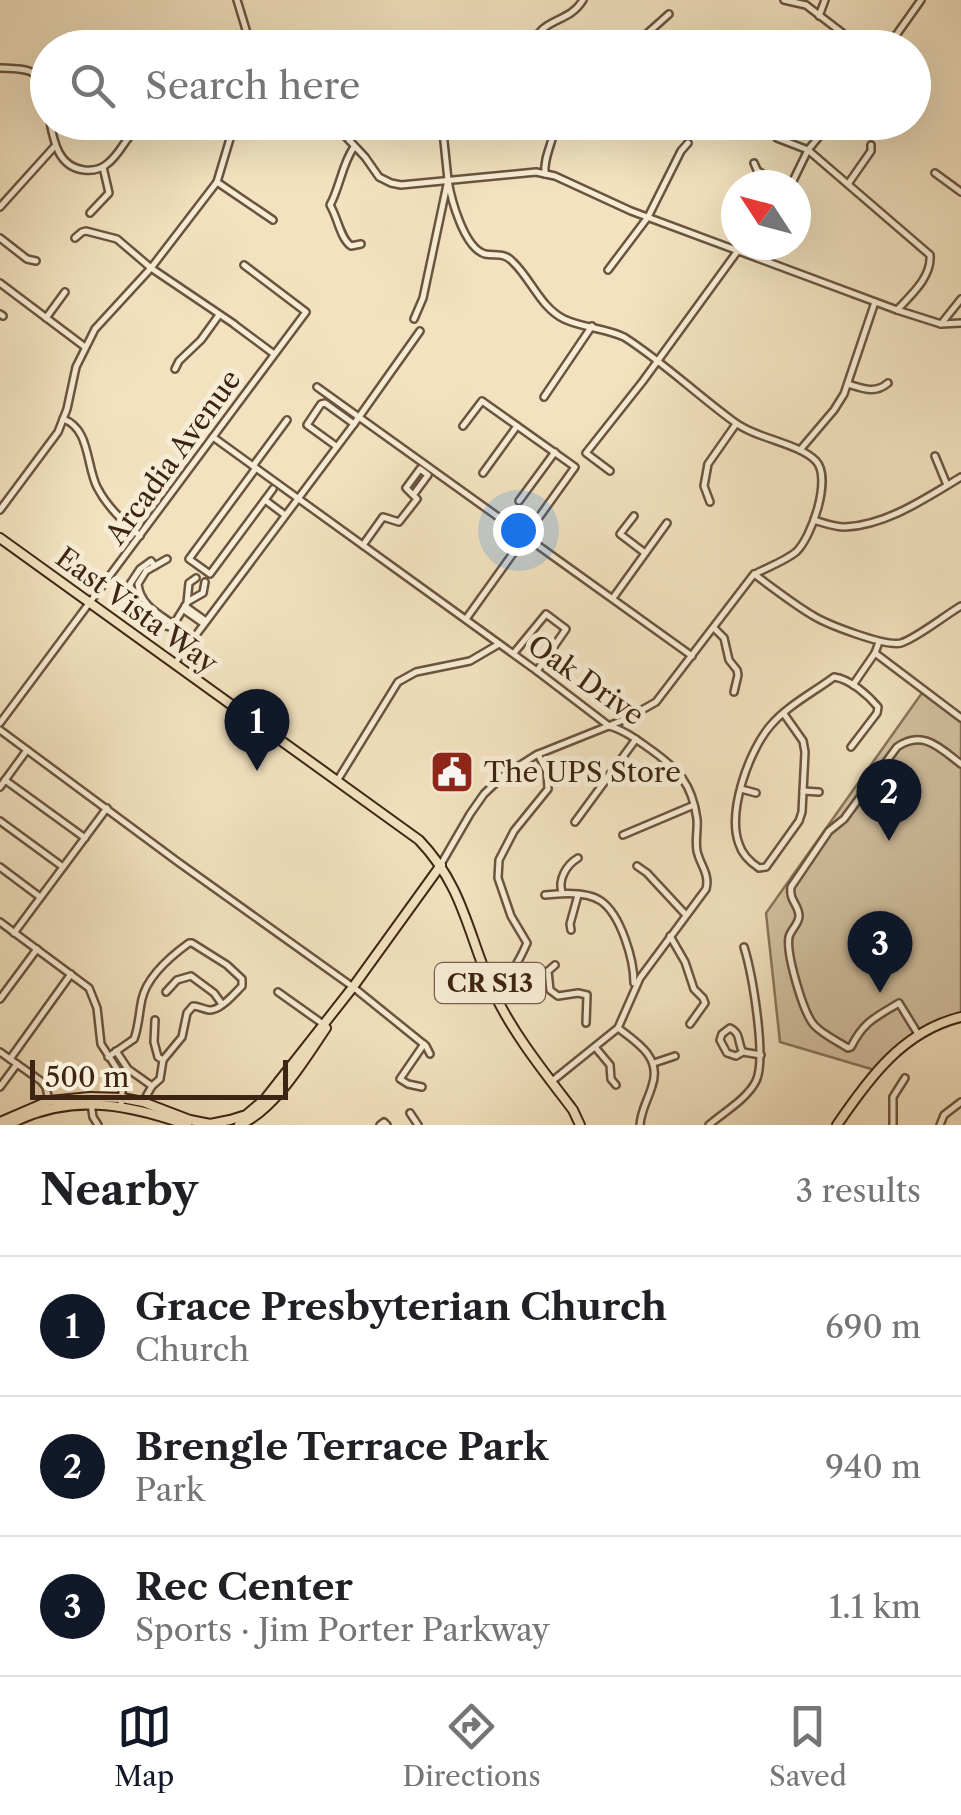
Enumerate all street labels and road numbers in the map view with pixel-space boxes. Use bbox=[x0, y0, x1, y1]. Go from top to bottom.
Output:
street label: Arcadia Avenue bbox=[98, 363, 248, 552]
street label: East Vista Way bbox=[49, 540, 225, 680]
street label: Oak Drive bbox=[521, 628, 651, 732]
road number: CR S13 bbox=[435, 963, 545, 1003]

